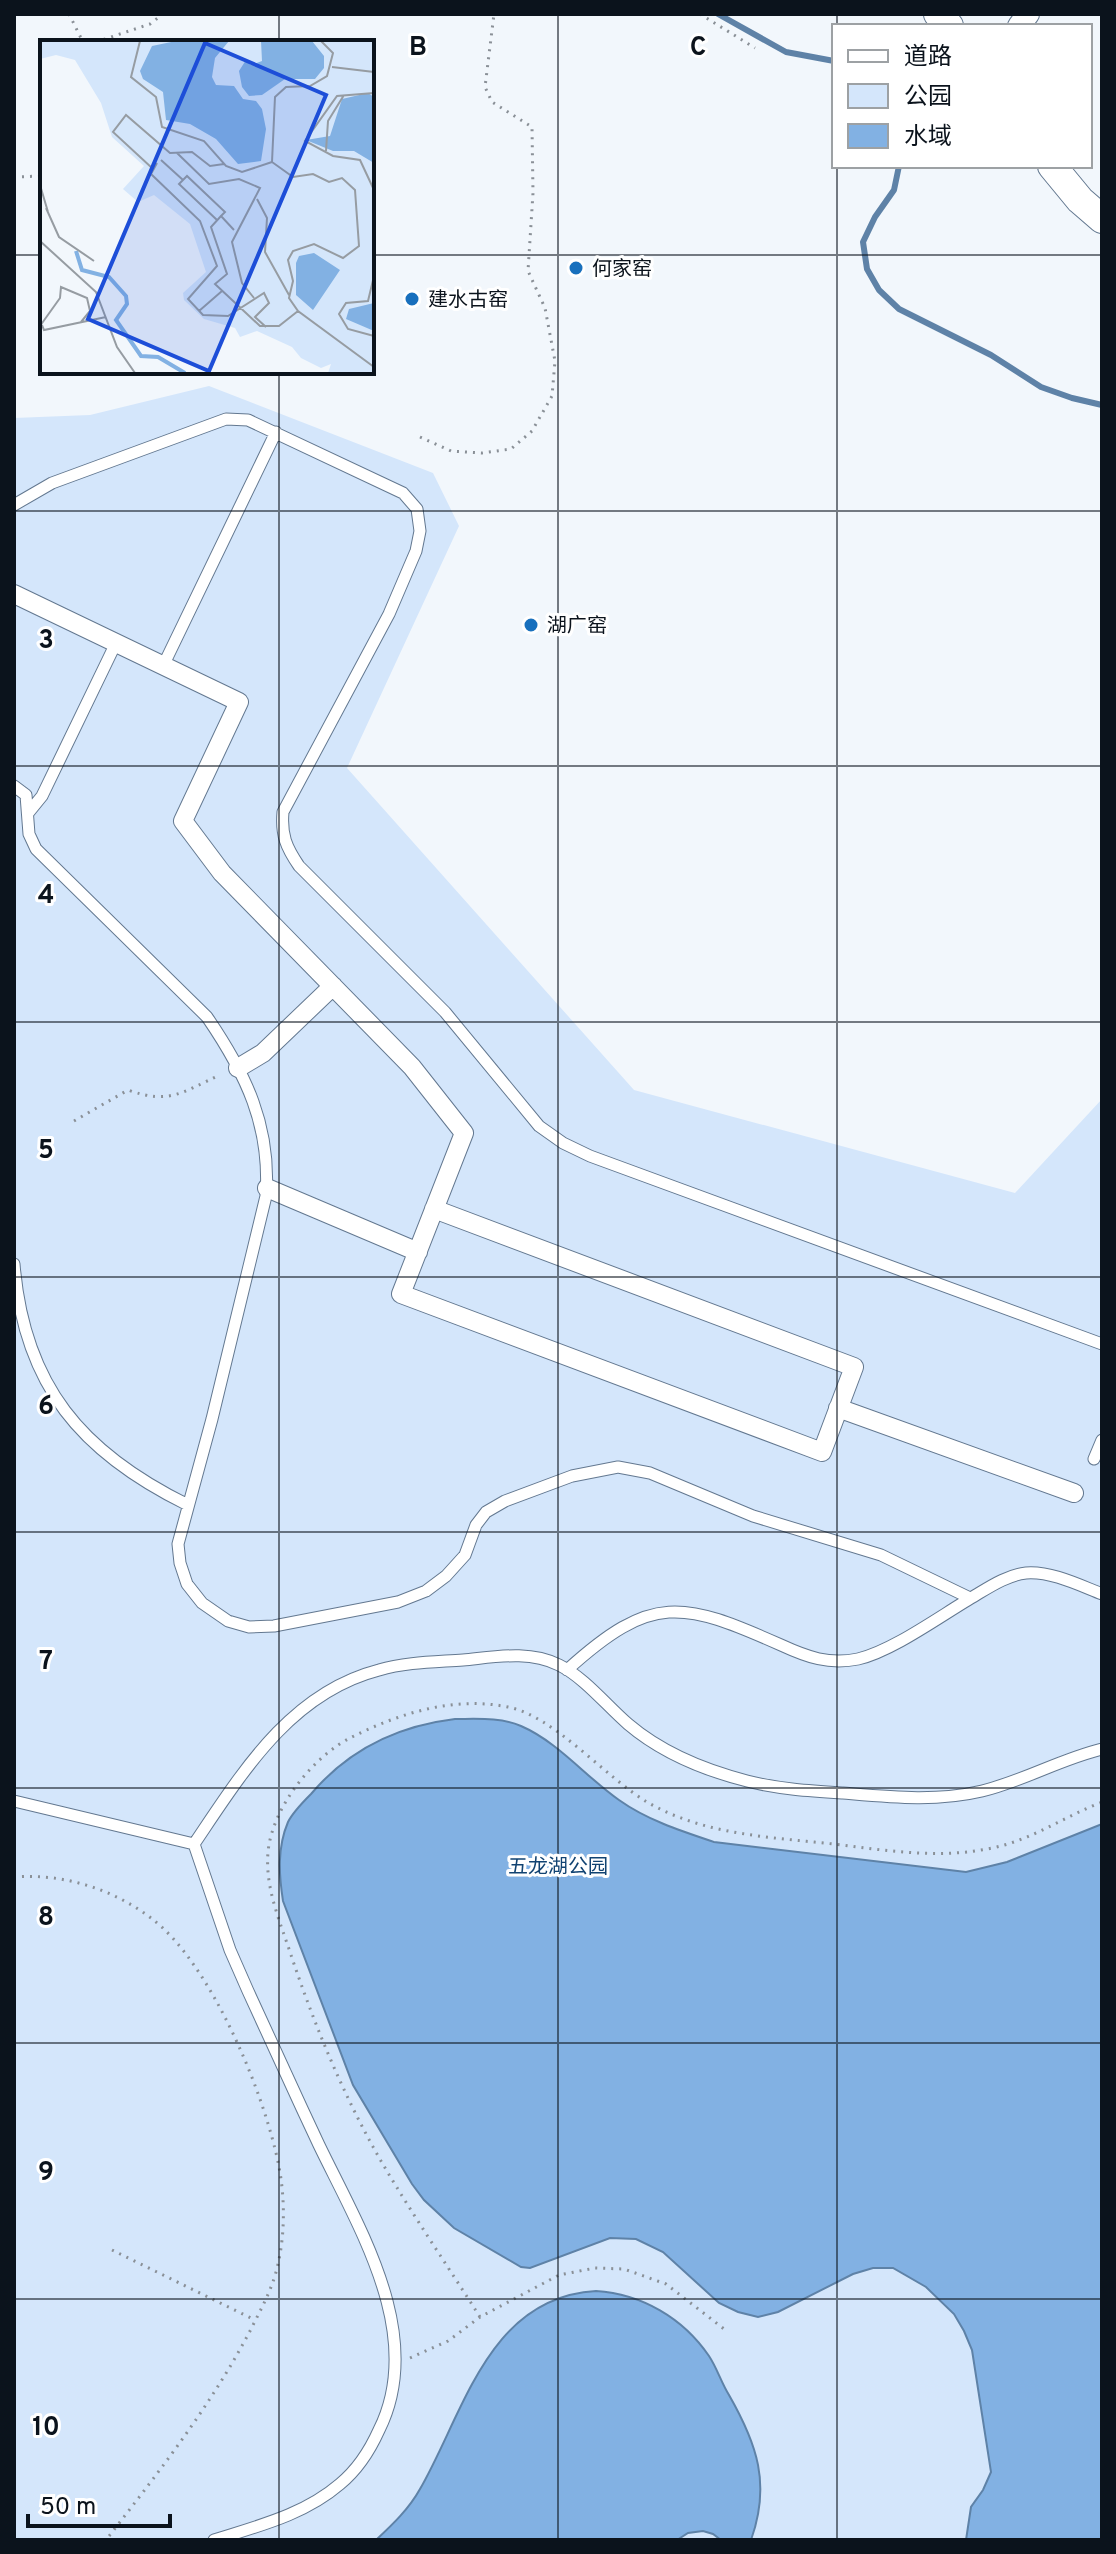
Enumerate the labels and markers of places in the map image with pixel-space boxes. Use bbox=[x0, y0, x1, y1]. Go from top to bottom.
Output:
place label: 何家窑 bbox=[592, 257, 652, 283]
marker: 何家窑 bbox=[567, 259, 585, 277]
place label: 建水古窑 bbox=[428, 288, 508, 314]
marker: 建水古窑 bbox=[403, 290, 421, 308]
place label: 湖广窑 bbox=[547, 614, 607, 640]
marker: 湖广窑 bbox=[522, 616, 540, 634]

